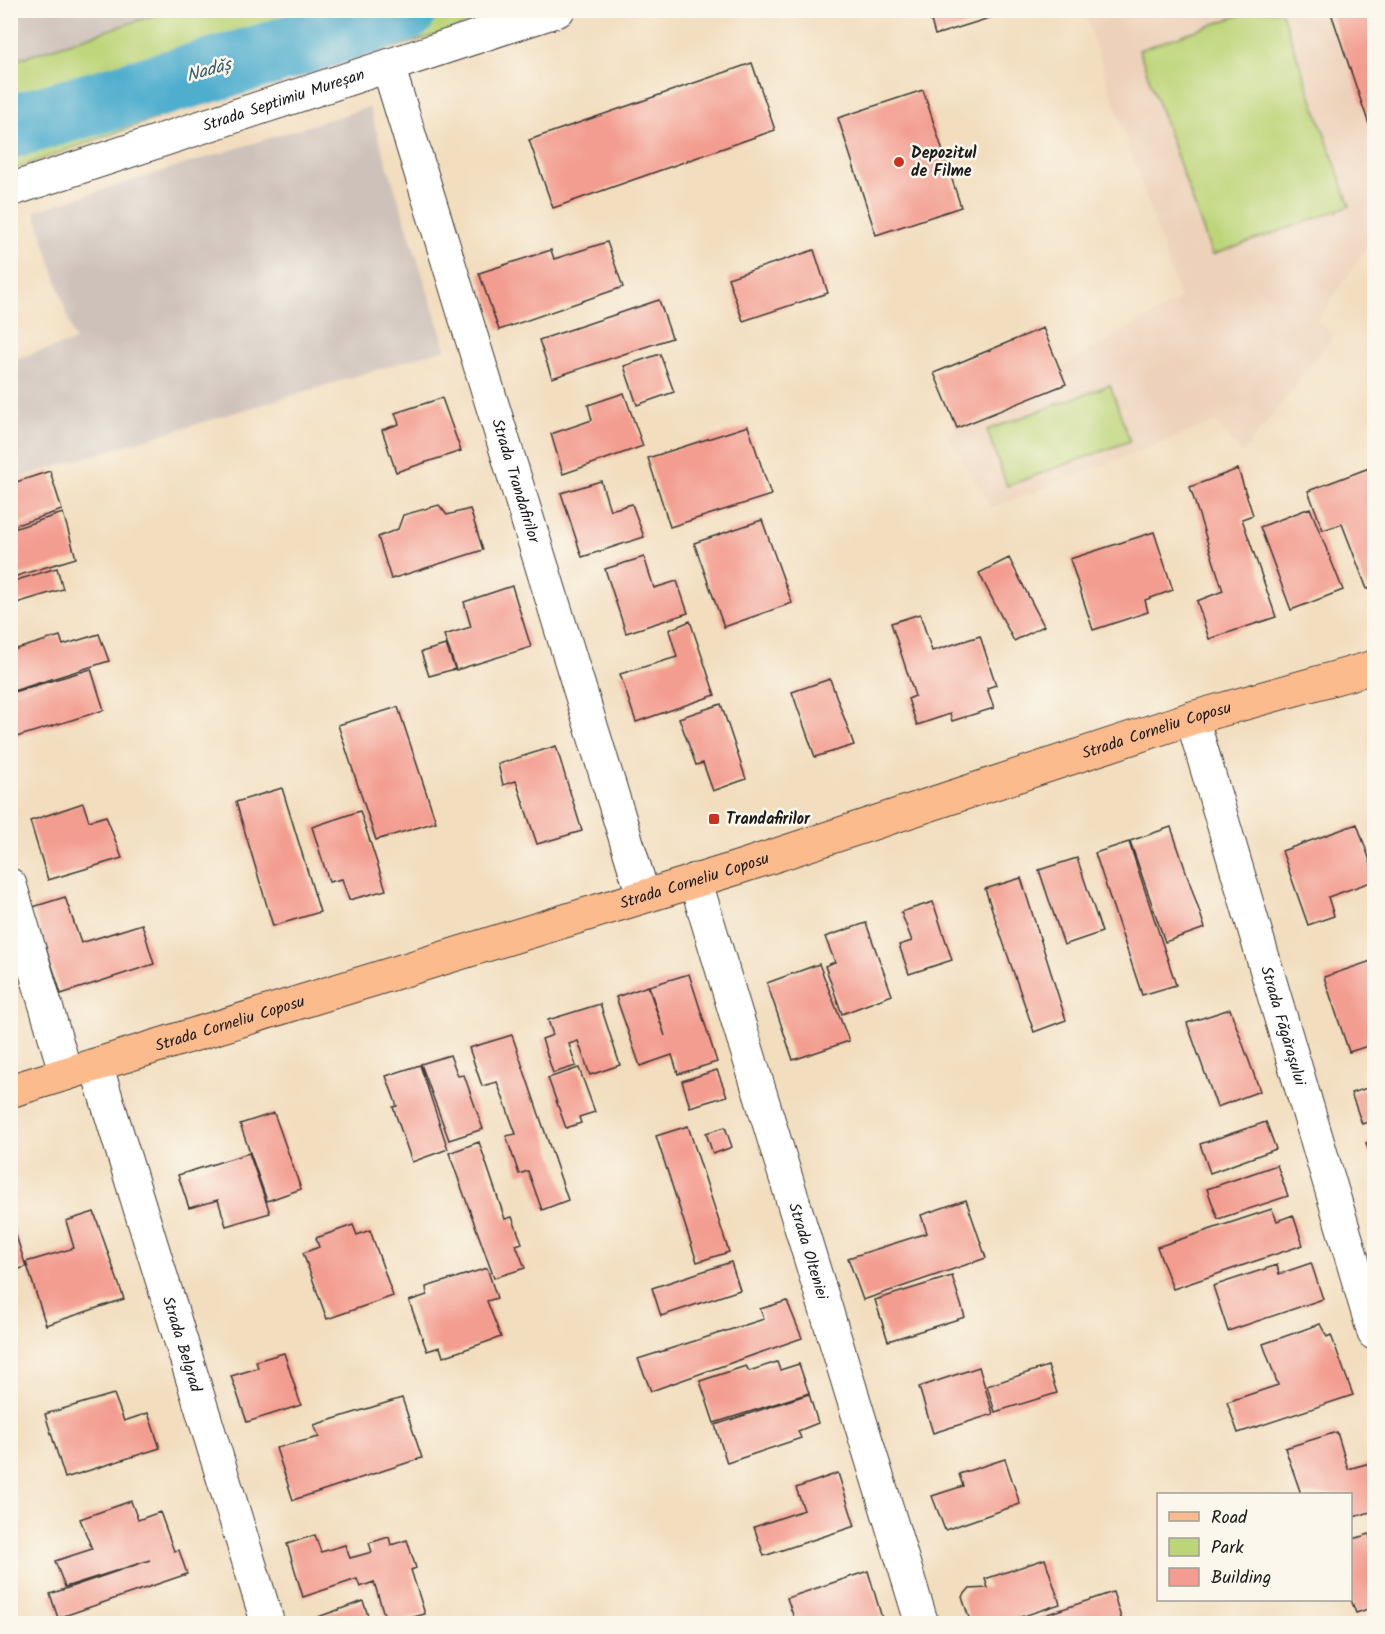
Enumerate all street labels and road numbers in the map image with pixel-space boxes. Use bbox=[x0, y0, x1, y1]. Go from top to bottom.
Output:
street label: Strada Septimiu Mureșan bbox=[199, 62, 368, 138]
street label: Strada Trandafirilor bbox=[485, 416, 547, 548]
street label: Strada Corneliu Coposu bbox=[1079, 695, 1234, 766]
street label: Strada Corneliu Coposu bbox=[617, 846, 773, 916]
street label: Strada Făgărașului bbox=[1254, 963, 1313, 1090]
street label: Strada Corneliu Coposu bbox=[152, 989, 308, 1058]
street label: Strada Olteniei bbox=[782, 1200, 835, 1304]
street label: Strada Belgrad bbox=[155, 1293, 209, 1396]

